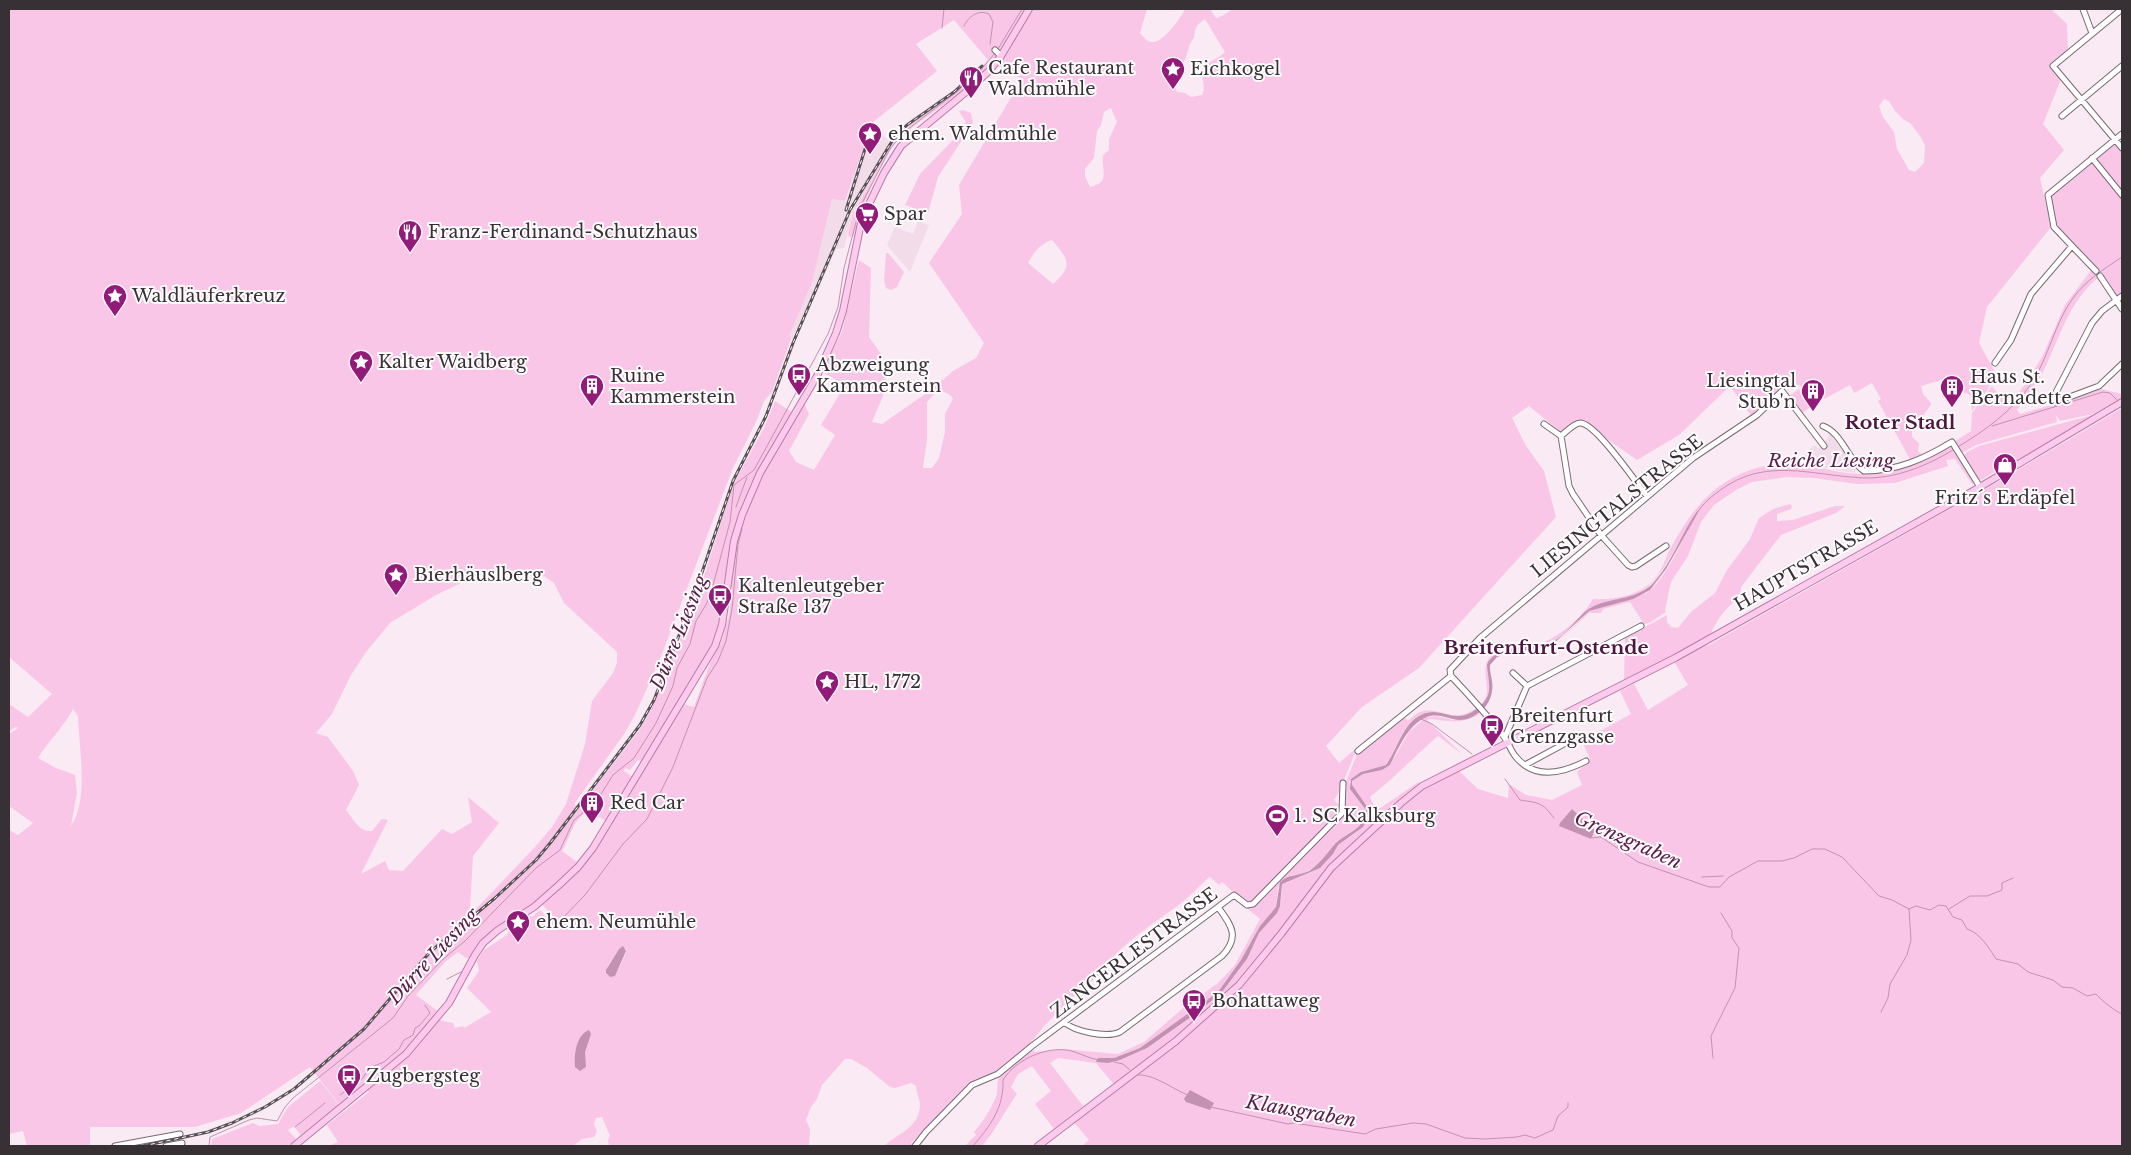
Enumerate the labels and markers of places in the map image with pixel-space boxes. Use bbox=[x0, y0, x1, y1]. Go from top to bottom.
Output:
place icon: Eichkogel bbox=[1160, 56, 1186, 90]
place label: Cafe Restaurant Waldmühle bbox=[987, 57, 1134, 100]
place label: Eichkogel bbox=[1190, 58, 1280, 80]
restaurant icon: Cafe Restaurant Waldmühle bbox=[958, 65, 984, 99]
place icon: ehem. Waldmühle bbox=[857, 121, 883, 155]
place label: ehem. Waldmühle bbox=[888, 123, 1057, 145]
supermarket icon: Spar bbox=[854, 201, 880, 235]
place label: Spar bbox=[884, 203, 927, 225]
restaurant icon: Franz-Ferdinand-Schutzhaus bbox=[397, 219, 423, 253]
place label: Franz-Ferdinand-Schutzhaus bbox=[428, 221, 698, 243]
place icon: Waldläuferkreuz bbox=[102, 283, 128, 317]
place label: Waldläuferkreuz bbox=[131, 285, 285, 307]
place icon: Kalter Waidberg bbox=[348, 349, 374, 383]
place label: Kalter Waidberg bbox=[378, 351, 527, 373]
place label: Abzweigung Kammerstein bbox=[815, 354, 941, 397]
bus stop icon: Abzweigung Kammerstein bbox=[786, 362, 812, 396]
place label: Ruine Kammerstein bbox=[610, 365, 735, 408]
place label: Haus St. Bernadette bbox=[1970, 366, 2071, 409]
place label: Liesingtal Stub'n bbox=[1706, 370, 1796, 413]
building icon: Ruine Kammerstein bbox=[579, 373, 605, 407]
building icon: Haus St. Bernadette bbox=[1939, 374, 1965, 408]
building icon: Liesingtal Stub'n bbox=[1800, 378, 1826, 412]
shop icon: Fritz´s Erdäpfel bbox=[1992, 452, 2018, 486]
place label: Fritz´s Erdäpfel bbox=[1935, 487, 2076, 509]
place icon: Bierhäuslberg bbox=[383, 562, 409, 596]
place label: Bierhäuslberg bbox=[414, 564, 543, 586]
place label: Kaltenleutgeber Straße 137 bbox=[738, 575, 884, 618]
bus stop icon: Kaltenleutgeber Straße 137 bbox=[707, 583, 733, 617]
place icon: HL, 1772 bbox=[814, 669, 840, 703]
place label: HL, 1772 bbox=[844, 671, 921, 693]
place label: Breitenfurt Grenzgasse bbox=[1510, 705, 1614, 748]
bus stop icon: Breitenfurt Grenzgasse bbox=[1479, 713, 1505, 747]
building icon: Red Car bbox=[579, 790, 605, 824]
place label: Red Car bbox=[610, 792, 685, 814]
sports icon: 1. SC Kalksburg bbox=[1264, 803, 1290, 837]
place label: 1. SC Kalksburg bbox=[1294, 805, 1436, 827]
place icon: ehem. Neumühle bbox=[505, 909, 531, 943]
place label: ehem. Neumühle bbox=[536, 911, 696, 933]
bus stop icon: Bohattaweg bbox=[1181, 988, 1207, 1022]
place label: Bohattaweg bbox=[1212, 990, 1319, 1012]
bus stop icon: Zugbergsteg bbox=[336, 1063, 362, 1097]
place label: Zugbergsteg bbox=[366, 1065, 480, 1087]

